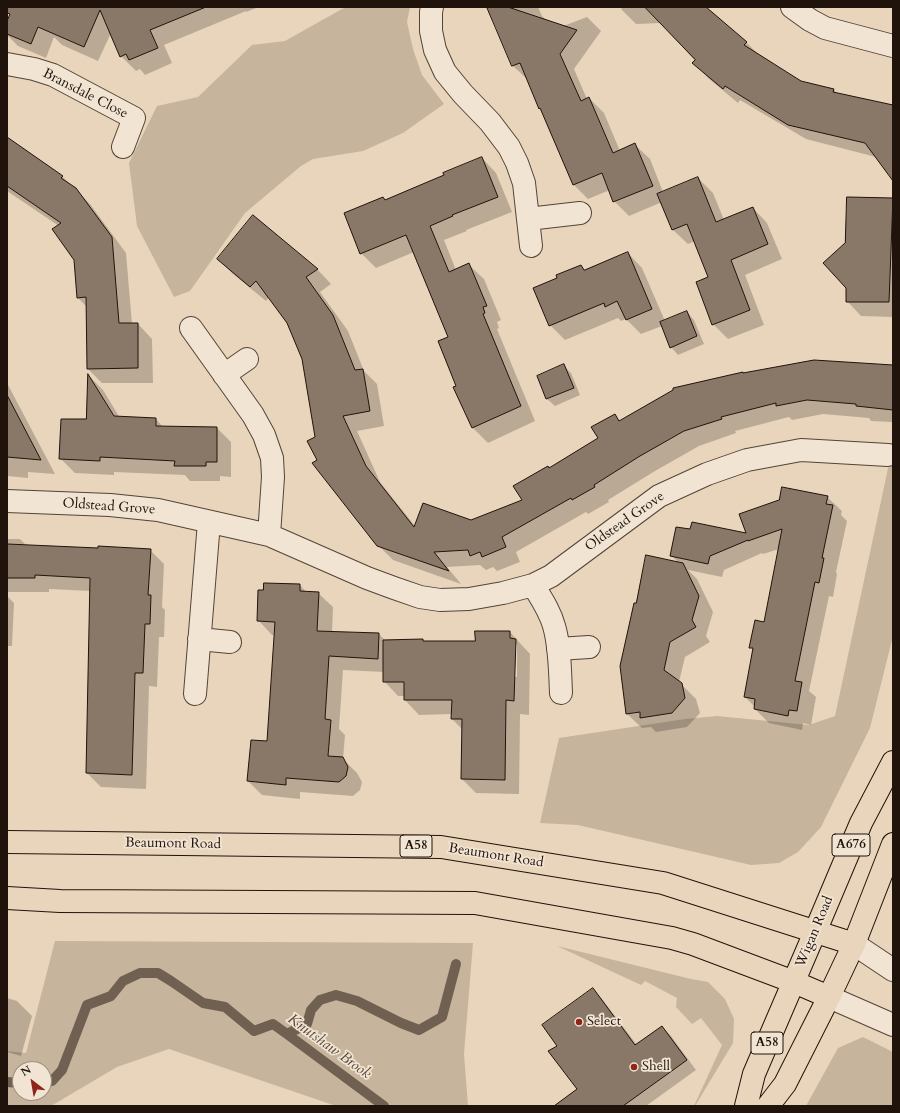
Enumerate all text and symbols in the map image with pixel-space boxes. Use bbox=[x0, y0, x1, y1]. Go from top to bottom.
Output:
street label: Bransdale Close bbox=[40, 65, 130, 123]
street label: Oldstead Grove bbox=[582, 488, 668, 556]
street label: Oldstead Grove bbox=[62, 495, 156, 519]
road number: A676 bbox=[832, 834, 870, 856]
street label: Beaumont Road bbox=[125, 835, 221, 853]
road number: A58 bbox=[400, 835, 432, 857]
street label: Beaumont Road bbox=[447, 840, 545, 872]
street label: Wigan Road bbox=[792, 894, 838, 970]
water label: Knutshaw Brook bbox=[284, 1011, 374, 1083]
place label: Select bbox=[587, 1014, 621, 1030]
marker: Select bbox=[574, 1017, 584, 1027]
road number: A58 bbox=[751, 1032, 783, 1054]
place label: Shell bbox=[642, 1059, 670, 1075]
north arrow bbox=[12, 1061, 52, 1101]
text: N bbox=[18, 1062, 34, 1080]
marker: Shell bbox=[629, 1062, 639, 1072]

